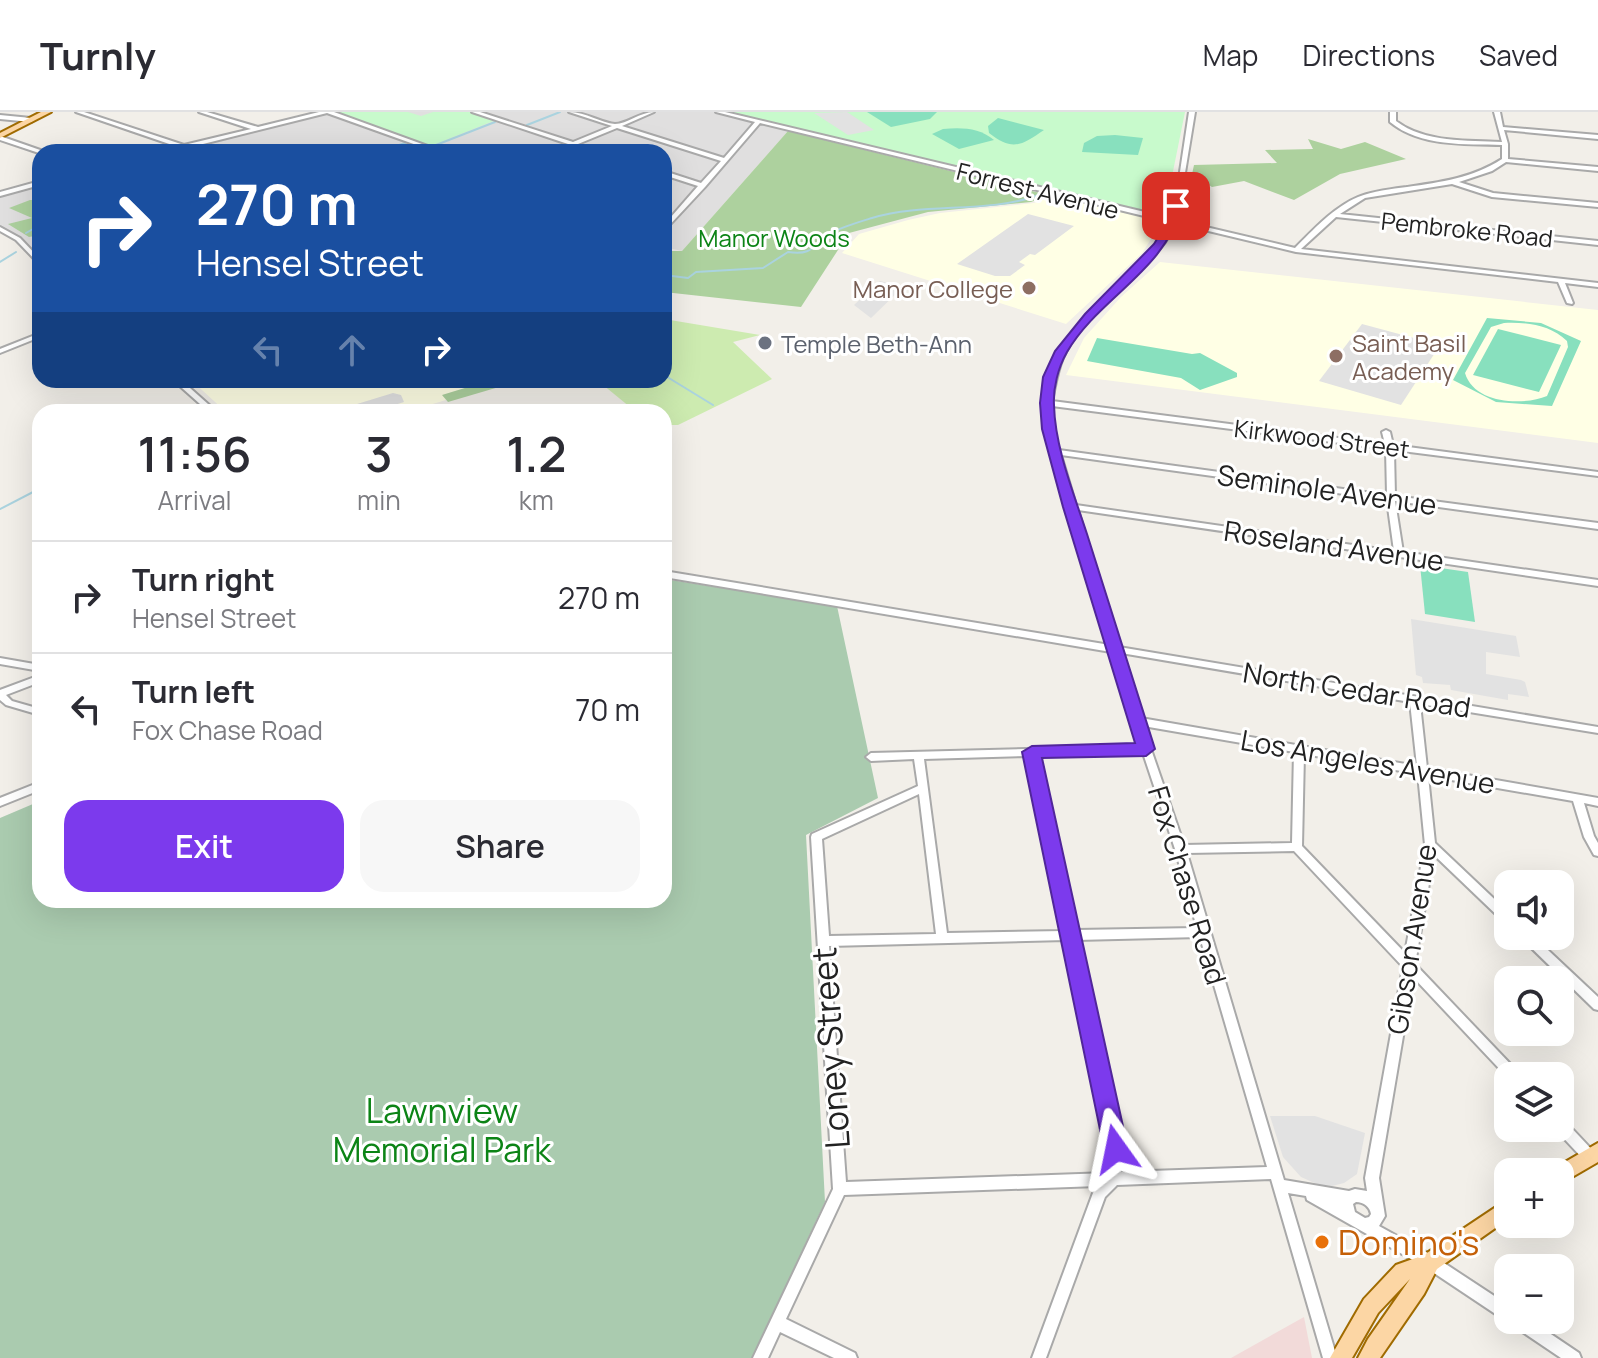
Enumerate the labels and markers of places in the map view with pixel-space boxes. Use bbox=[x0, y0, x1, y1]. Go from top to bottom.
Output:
pin bbox=[1142, 172, 1210, 240]
place label: Manor College bbox=[853, 272, 1013, 305]
marker: Manor College bbox=[1020, 279, 1038, 297]
place label: Saint Basil Academy bbox=[1352, 326, 1466, 387]
place label: Temple Beth-Ann bbox=[781, 327, 972, 360]
marker: Temple Beth-Ann bbox=[756, 334, 774, 352]
marker: Saint Basil Academy bbox=[1327, 347, 1345, 365]
place label: Domino's bbox=[1338, 1219, 1479, 1265]
marker: Domino's bbox=[1313, 1233, 1331, 1251]

